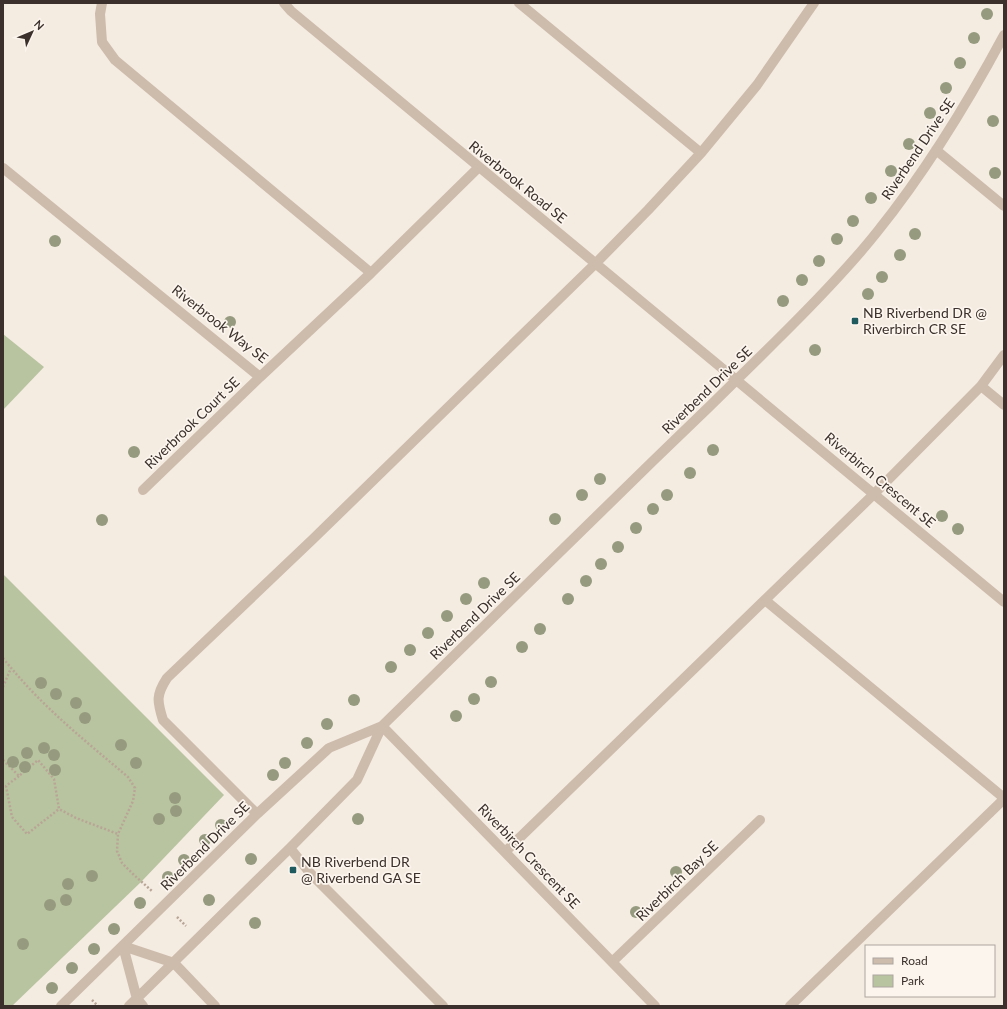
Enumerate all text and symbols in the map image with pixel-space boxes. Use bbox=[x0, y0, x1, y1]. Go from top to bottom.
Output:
north arrow bbox=[12, 12, 52, 52]
text: N bbox=[32, 17, 47, 32]
street label: Riverbend Drive SE bbox=[877, 95, 958, 203]
street label: Riverbrook Road SE bbox=[466, 137, 571, 226]
street label: Riverbrook Way SE bbox=[169, 281, 272, 366]
place label: NB Riverbend DR @ Riverbirch CR SE bbox=[863, 304, 987, 337]
marker: NB Riverbend DR @ Riverbirch CR SE bbox=[850, 316, 860, 326]
street label: Riverbend Drive SE bbox=[658, 342, 755, 437]
street label: Riverbrook Court SE bbox=[141, 373, 243, 472]
street label: Riverbirch Crescent SE bbox=[822, 428, 939, 531]
street label: Riverbend Drive SE bbox=[426, 568, 523, 663]
street label: Riverbend Drive SE bbox=[157, 798, 253, 894]
street label: Riverbirch Crescent SE bbox=[475, 800, 584, 912]
street label: Riverbirch Bay SE bbox=[632, 837, 721, 924]
place label: NB Riverbend DR @ Riverbend GA SE bbox=[301, 853, 421, 886]
marker: NB Riverbend DR @ Riverbend GA SE bbox=[288, 865, 298, 875]
legend bbox=[865, 945, 995, 997]
text: Road bbox=[901, 953, 928, 968]
text: Park bbox=[901, 973, 925, 988]

